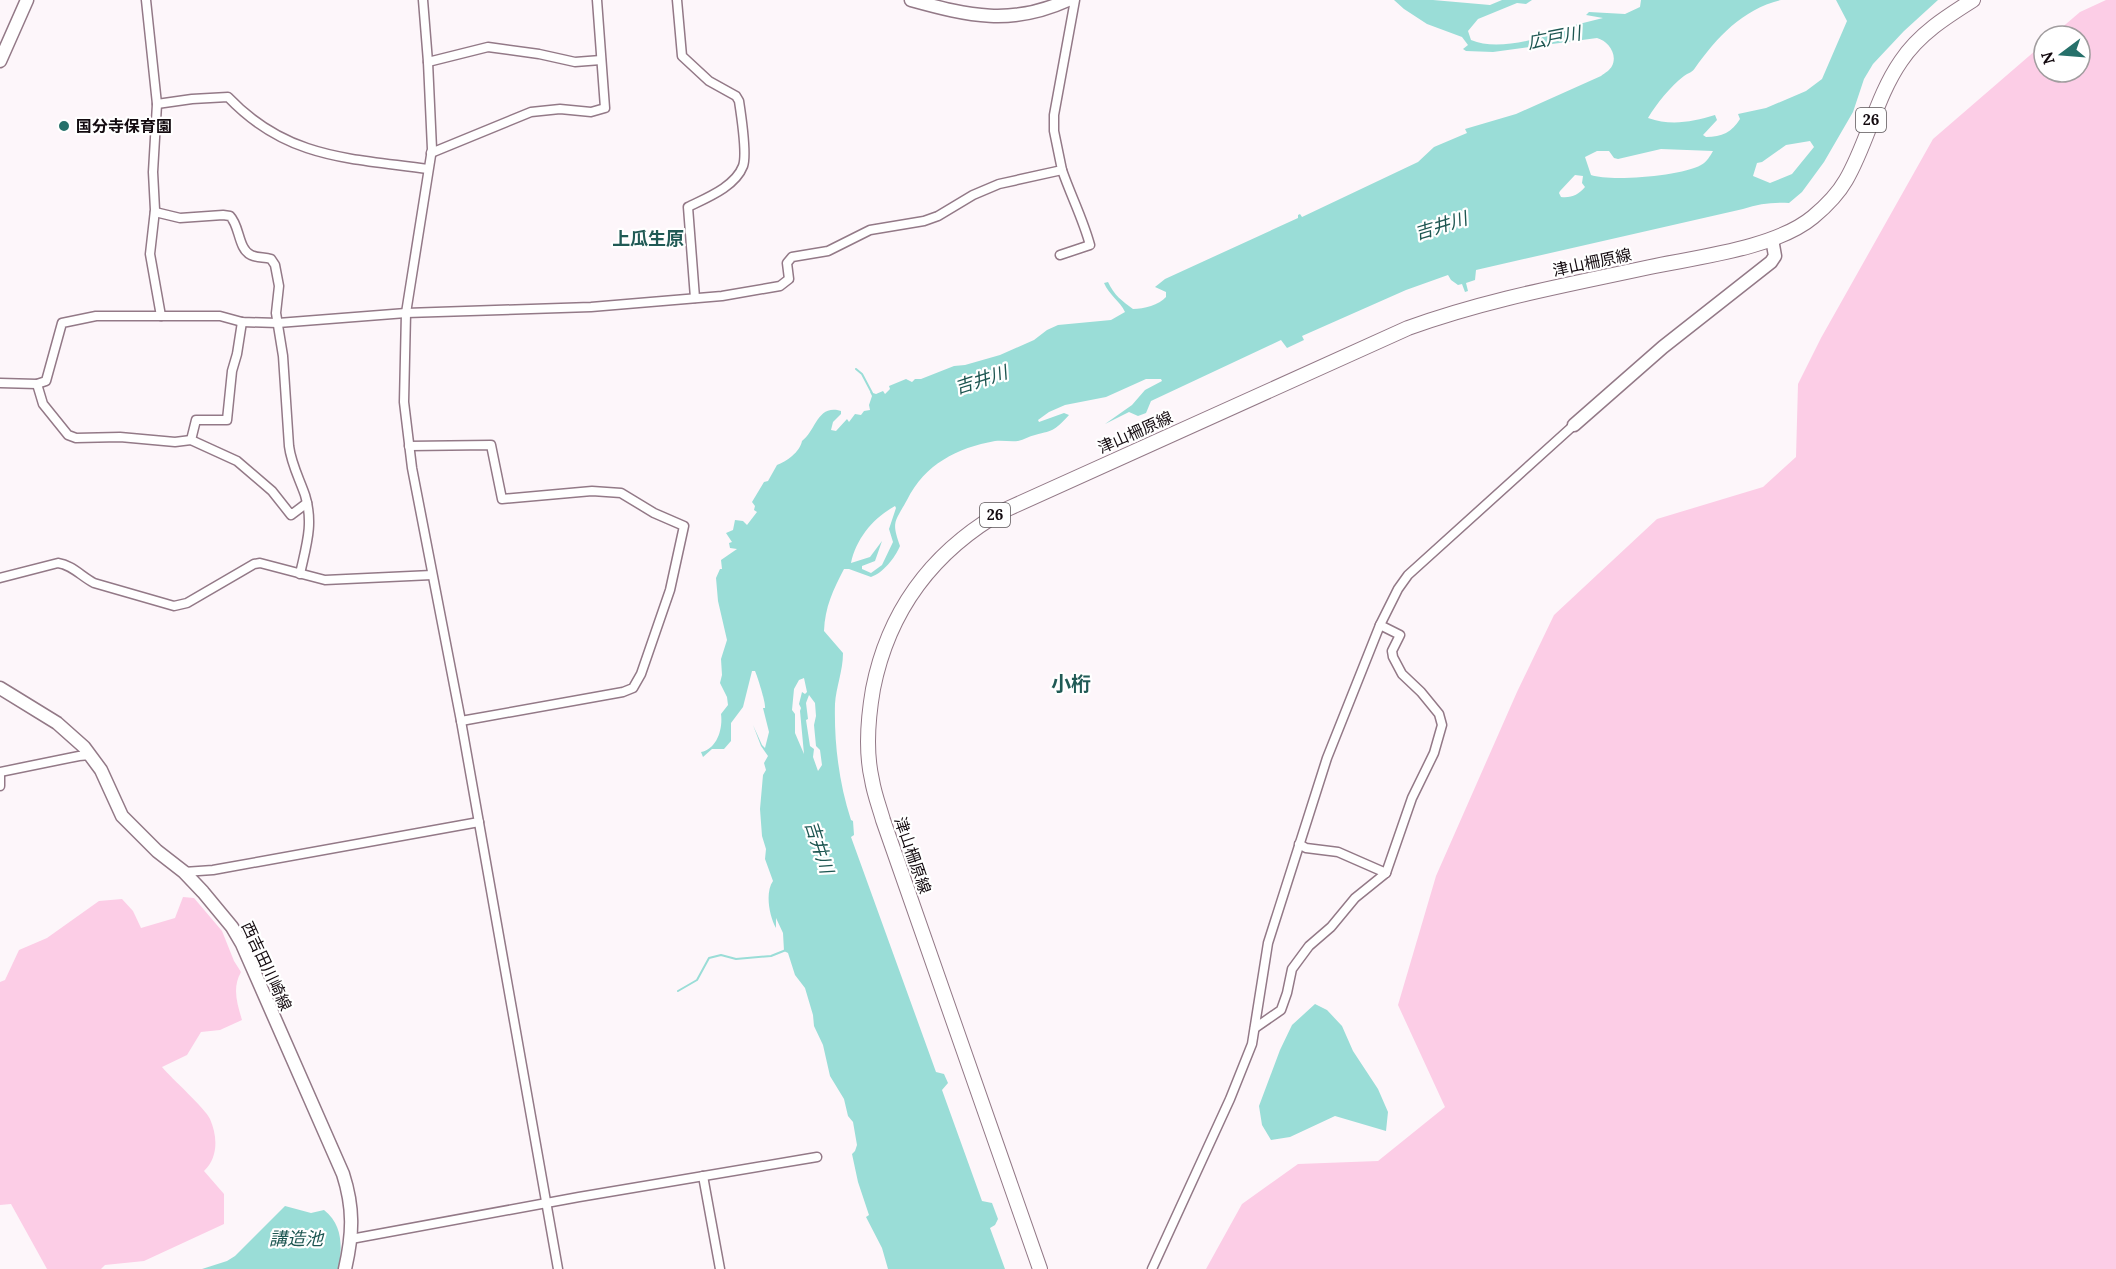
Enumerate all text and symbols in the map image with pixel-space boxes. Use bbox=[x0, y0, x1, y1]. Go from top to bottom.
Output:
water label: 広戸川 bbox=[1525, 21, 1585, 54]
north arrow bbox=[2032, 24, 2092, 84]
text: N bbox=[2036, 49, 2059, 67]
road number: 26 bbox=[1856, 108, 1886, 132]
place label: 国分寺保育園 bbox=[76, 116, 172, 136]
marker: 国分寺保育園 bbox=[57, 119, 71, 133]
water label: 吉井川 bbox=[1412, 206, 1472, 244]
district label: 上瓜生原 bbox=[612, 227, 684, 250]
street label: 津山柵原線 bbox=[1551, 244, 1633, 280]
water label: 吉井川 bbox=[952, 360, 1012, 399]
street label: 津山柵原線 bbox=[1094, 407, 1176, 457]
road number: 26 bbox=[980, 503, 1010, 527]
district label: 小桁 bbox=[1051, 671, 1091, 696]
street label: 津山柵原線 bbox=[891, 814, 935, 896]
water label: 吉井川 bbox=[800, 818, 839, 878]
street label: 西吉田川崎線 bbox=[238, 918, 296, 1014]
water label: 講造池 bbox=[269, 1227, 325, 1250]

